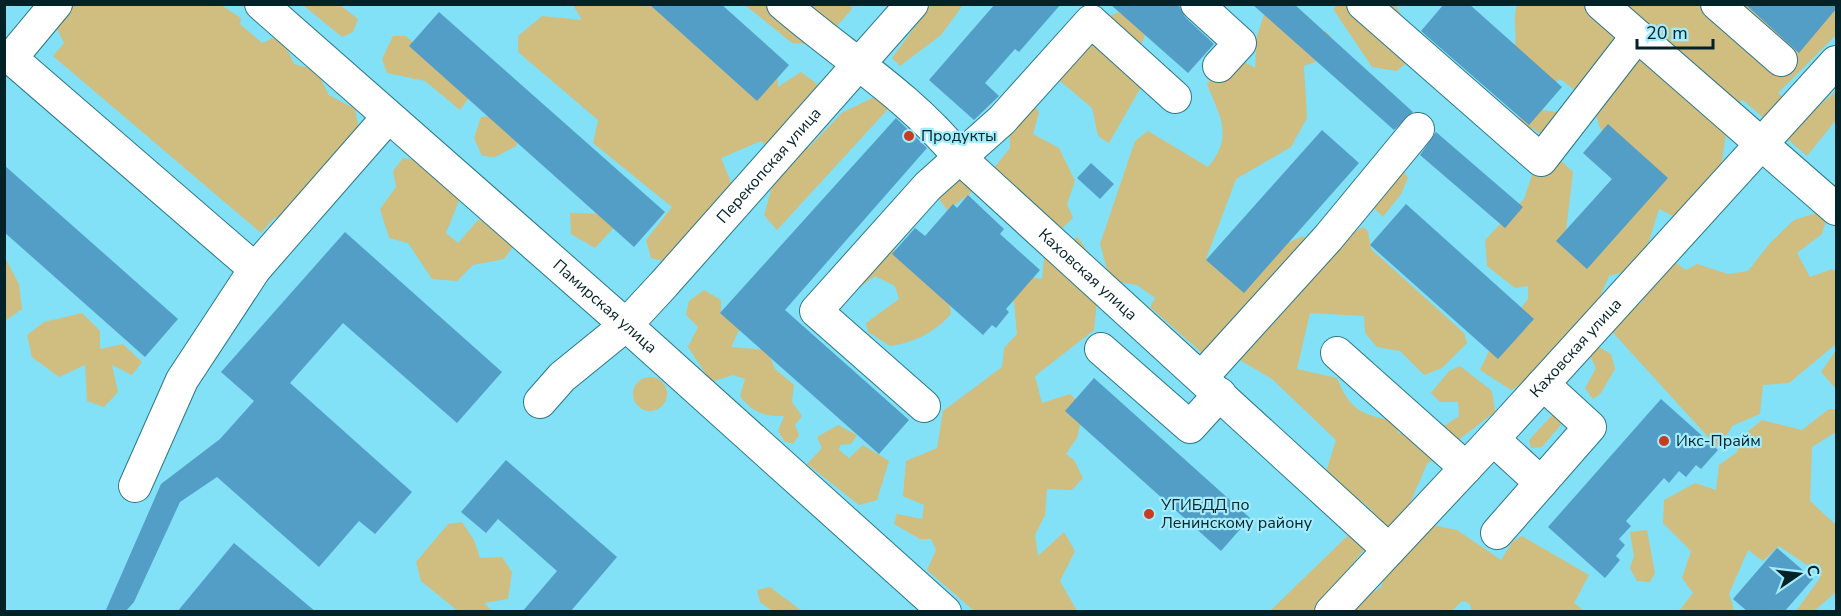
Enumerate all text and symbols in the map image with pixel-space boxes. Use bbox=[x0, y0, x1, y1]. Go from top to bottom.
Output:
scale bar bbox=[1637, 12, 1714, 50]
text: 20 m bbox=[1646, 21, 1688, 45]
street label: Перекопская улица bbox=[712, 103, 826, 228]
place label: Продукты bbox=[921, 125, 997, 147]
marker: Продукты bbox=[902, 129, 916, 143]
street label: Каховская улица bbox=[1033, 224, 1142, 326]
street label: Памирская улица bbox=[548, 255, 662, 359]
street label: Каховская улица bbox=[1525, 294, 1627, 402]
place label: Икс-Прайм bbox=[1676, 430, 1761, 452]
marker: Икс-Прайм bbox=[1657, 434, 1671, 448]
place label: УГИБДД по Ленинскому району bbox=[1160, 494, 1313, 534]
marker: УГИБДД по Ленинскому району bbox=[1142, 507, 1156, 521]
north arrow bbox=[1769, 544, 1829, 604]
text: С bbox=[1801, 563, 1825, 579]

